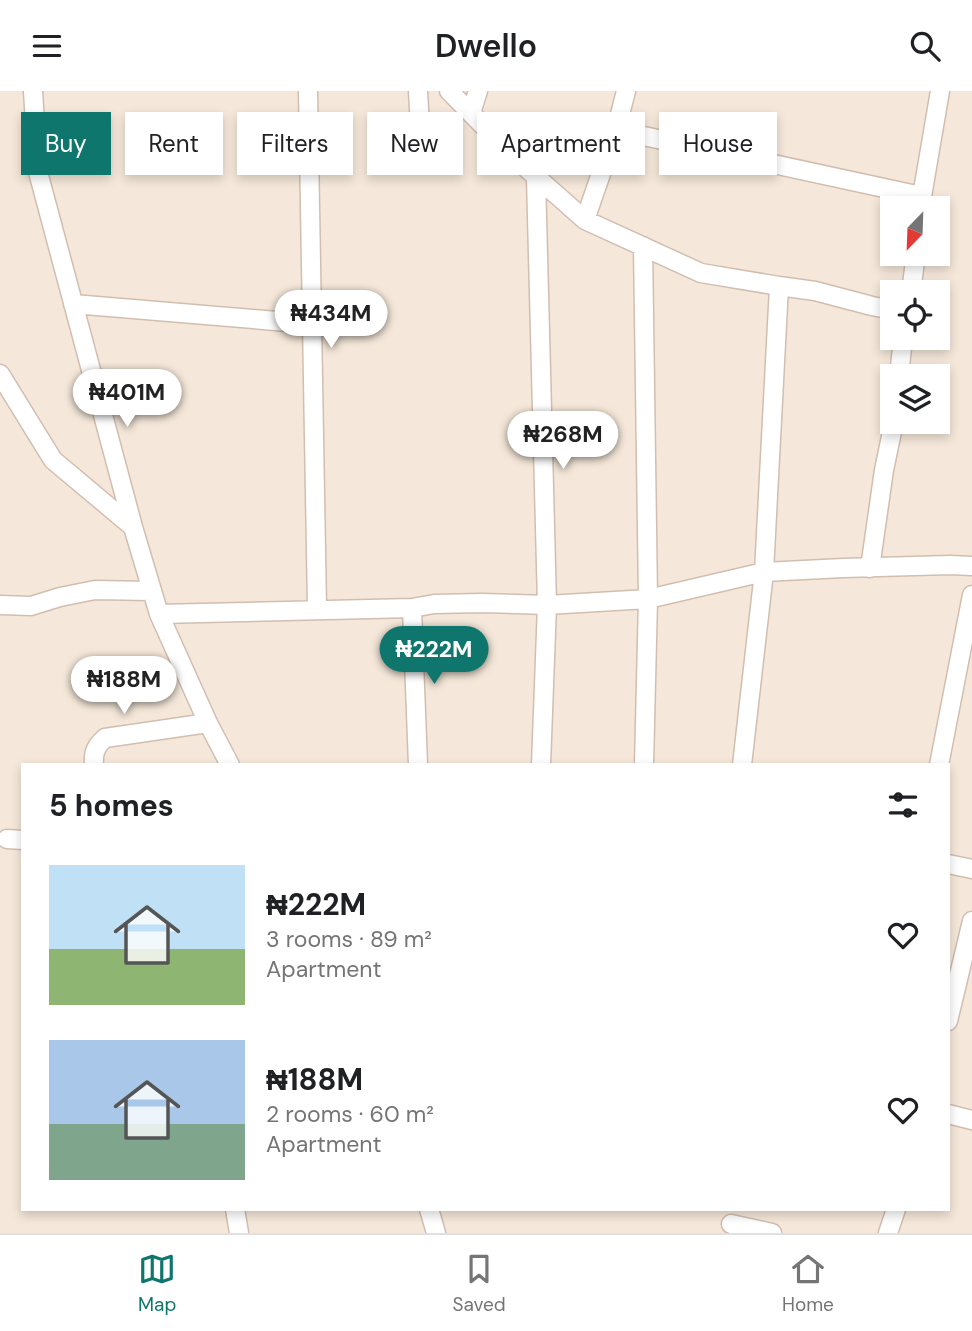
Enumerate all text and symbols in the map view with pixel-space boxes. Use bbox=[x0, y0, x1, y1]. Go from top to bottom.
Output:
text: Dwello bbox=[435, 25, 537, 67]
icon: menu bbox=[28, 27, 66, 65]
icon: search bbox=[906, 27, 944, 65]
chip: Buy bbox=[21, 112, 111, 175]
chip: Rent bbox=[125, 112, 223, 175]
chip: Filters bbox=[237, 112, 353, 175]
chip: New bbox=[367, 112, 463, 175]
chip: Apartment bbox=[477, 112, 645, 175]
chip: House bbox=[659, 112, 777, 175]
north arrow bbox=[880, 196, 950, 266]
map controls bbox=[880, 196, 950, 434]
button: locate bbox=[880, 280, 950, 350]
pin: ₦434M bbox=[282, 291, 380, 350]
text: ₦434M bbox=[291, 298, 371, 328]
button: layers bbox=[880, 364, 950, 434]
pin: ₦401M bbox=[78, 369, 176, 429]
text: ₦401M bbox=[89, 377, 165, 407]
pin: ₦268M bbox=[514, 411, 612, 471]
text: ₦268M bbox=[523, 419, 603, 449]
pin: ₦222M bbox=[385, 627, 483, 686]
text: ₦222M bbox=[396, 634, 472, 664]
pin: ₦188M bbox=[75, 657, 173, 716]
text: ₦188M bbox=[87, 664, 161, 694]
text: 5 homes bbox=[49, 786, 174, 825]
icon: filters bbox=[884, 786, 922, 824]
text: ₦222M bbox=[266, 885, 366, 924]
icon: home bbox=[105, 893, 189, 977]
icon: heart bbox=[884, 916, 922, 954]
text: 3 rooms · 89 m² bbox=[266, 924, 432, 954]
text: Apartment bbox=[266, 954, 381, 984]
text: ₦188M bbox=[266, 1060, 363, 1099]
icon: home bbox=[105, 1068, 189, 1152]
icon: heart bbox=[884, 1091, 922, 1129]
text: 2 rooms · 60 m² bbox=[266, 1099, 434, 1129]
text: Apartment bbox=[266, 1129, 381, 1159]
tab: Map bbox=[138, 1250, 176, 1317]
tab: Saved bbox=[453, 1250, 506, 1317]
tab: Home bbox=[782, 1250, 834, 1317]

